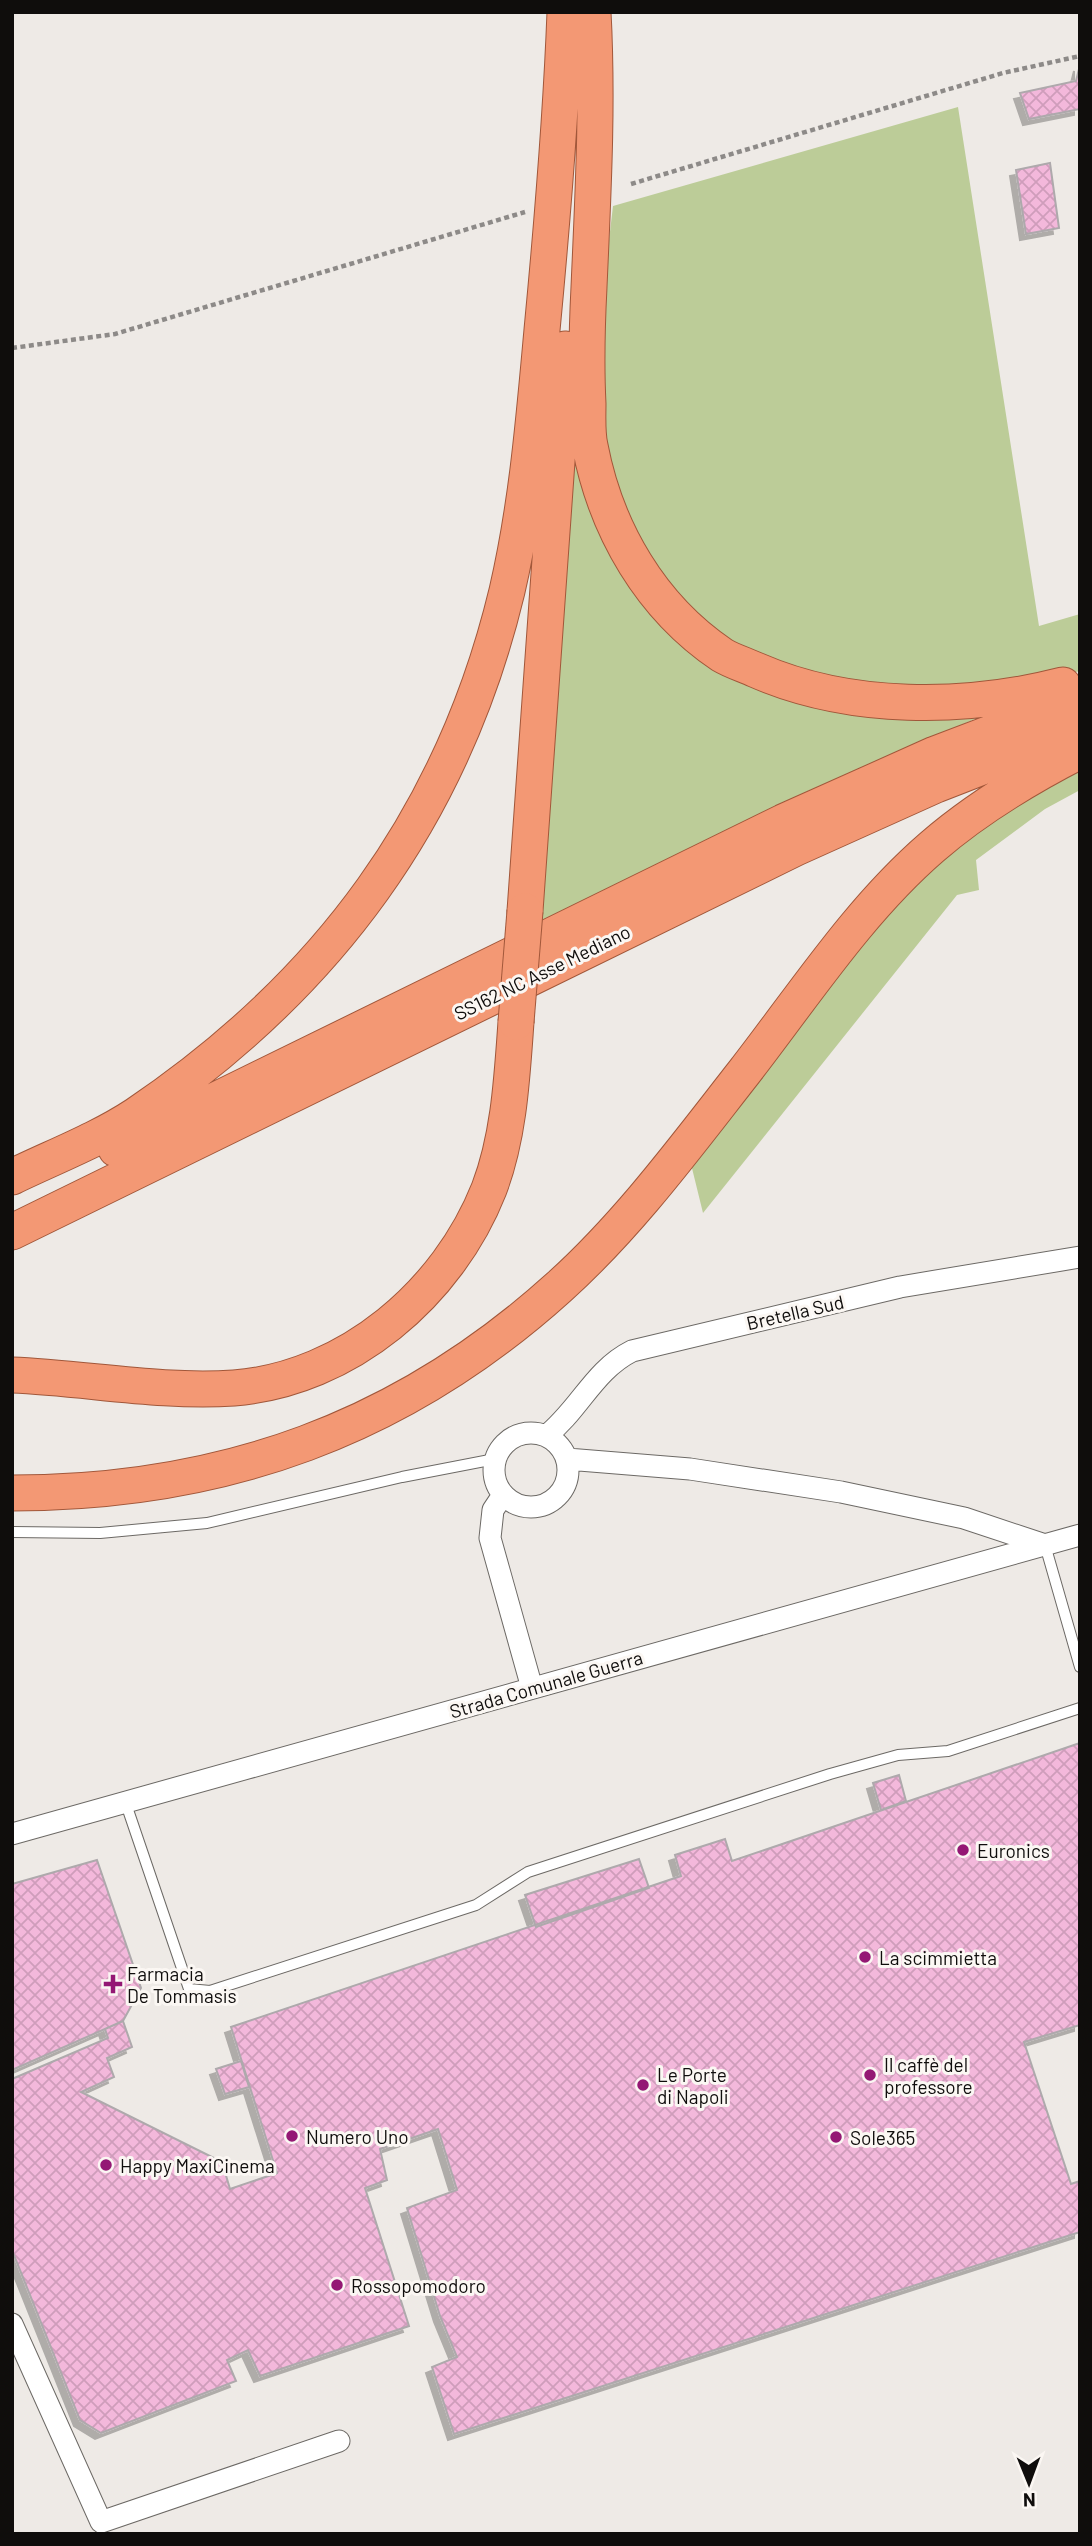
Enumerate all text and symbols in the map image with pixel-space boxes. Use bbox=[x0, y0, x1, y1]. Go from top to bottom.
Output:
street label: SS162 NC Asse Mediano bbox=[450, 919, 634, 1025]
street label: Bretella Sud bbox=[744, 1290, 846, 1334]
street label: Strada Comunale Guerra bbox=[447, 1645, 645, 1723]
place label: Euronics bbox=[977, 1839, 1050, 1862]
marker: Euronics bbox=[955, 1842, 971, 1858]
place label: La scimmietta bbox=[879, 1946, 997, 1969]
marker: La scimmietta bbox=[857, 1949, 873, 1965]
place label: Farmacia De Tommasis bbox=[127, 1962, 237, 2007]
marker: Farmacia De Tommasis bbox=[105, 1976, 121, 1992]
place label: Il caffè del professore bbox=[884, 2053, 973, 2098]
place label: Le Porte di Napoli bbox=[657, 2063, 729, 2108]
marker: Il caffè del professore bbox=[862, 2067, 878, 2083]
marker: Le Porte di Napoli bbox=[635, 2077, 651, 2093]
place label: Numero Uno bbox=[306, 2125, 409, 2148]
place label: Sole365 bbox=[850, 2126, 915, 2149]
marker: Numero Uno bbox=[284, 2128, 300, 2144]
marker: Sole365 bbox=[828, 2129, 844, 2145]
place label: Happy MaxiCinema bbox=[120, 2154, 275, 2177]
marker: Happy MaxiCinema bbox=[98, 2157, 114, 2173]
place label: Rossopomodoro bbox=[351, 2274, 486, 2297]
marker: Rossopomodoro bbox=[329, 2277, 345, 2293]
north arrow bbox=[994, 2448, 1064, 2518]
text: N bbox=[1023, 2489, 1036, 2512]

